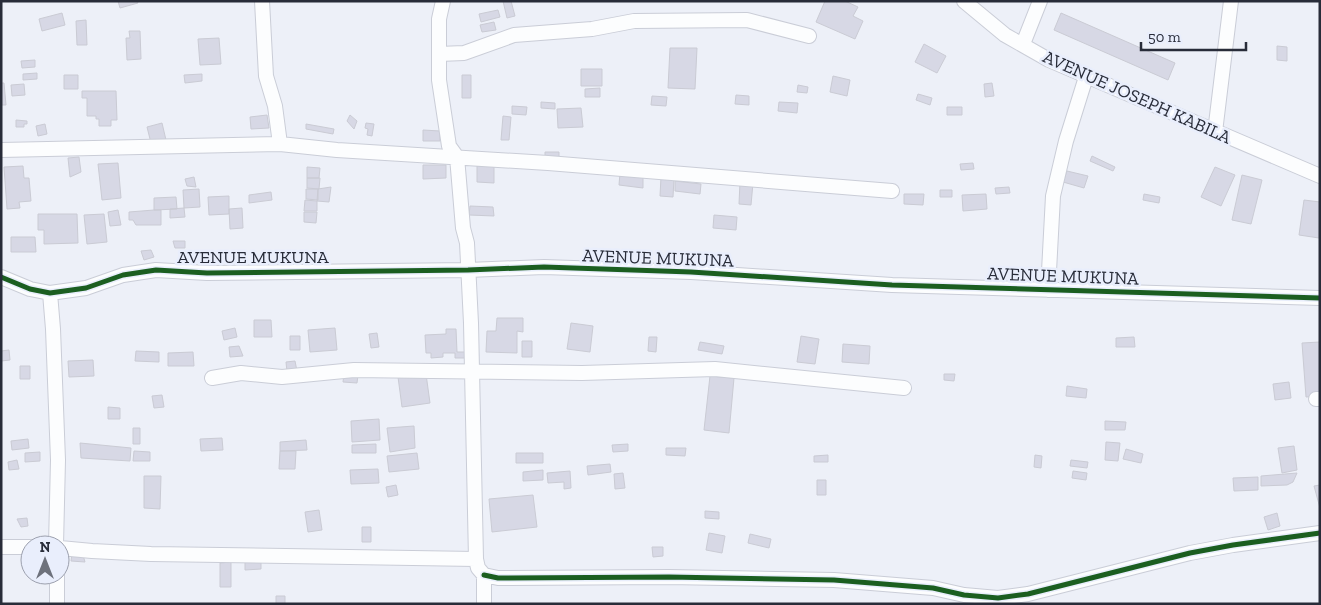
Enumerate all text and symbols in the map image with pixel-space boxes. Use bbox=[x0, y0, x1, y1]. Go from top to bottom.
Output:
scale bar bbox=[1141, 20, 1246, 52]
text: 50 m bbox=[1148, 28, 1181, 46]
street label: AVENUE JOSEPH KABILA bbox=[1039, 46, 1235, 149]
street label: AVENUE MUKUNA bbox=[582, 244, 734, 272]
street label: AVENUE MUKUNA bbox=[177, 246, 329, 268]
street label: AVENUE MUKUNA bbox=[987, 262, 1139, 290]
north arrow bbox=[20, 535, 70, 585]
text: N bbox=[40, 539, 51, 556]

